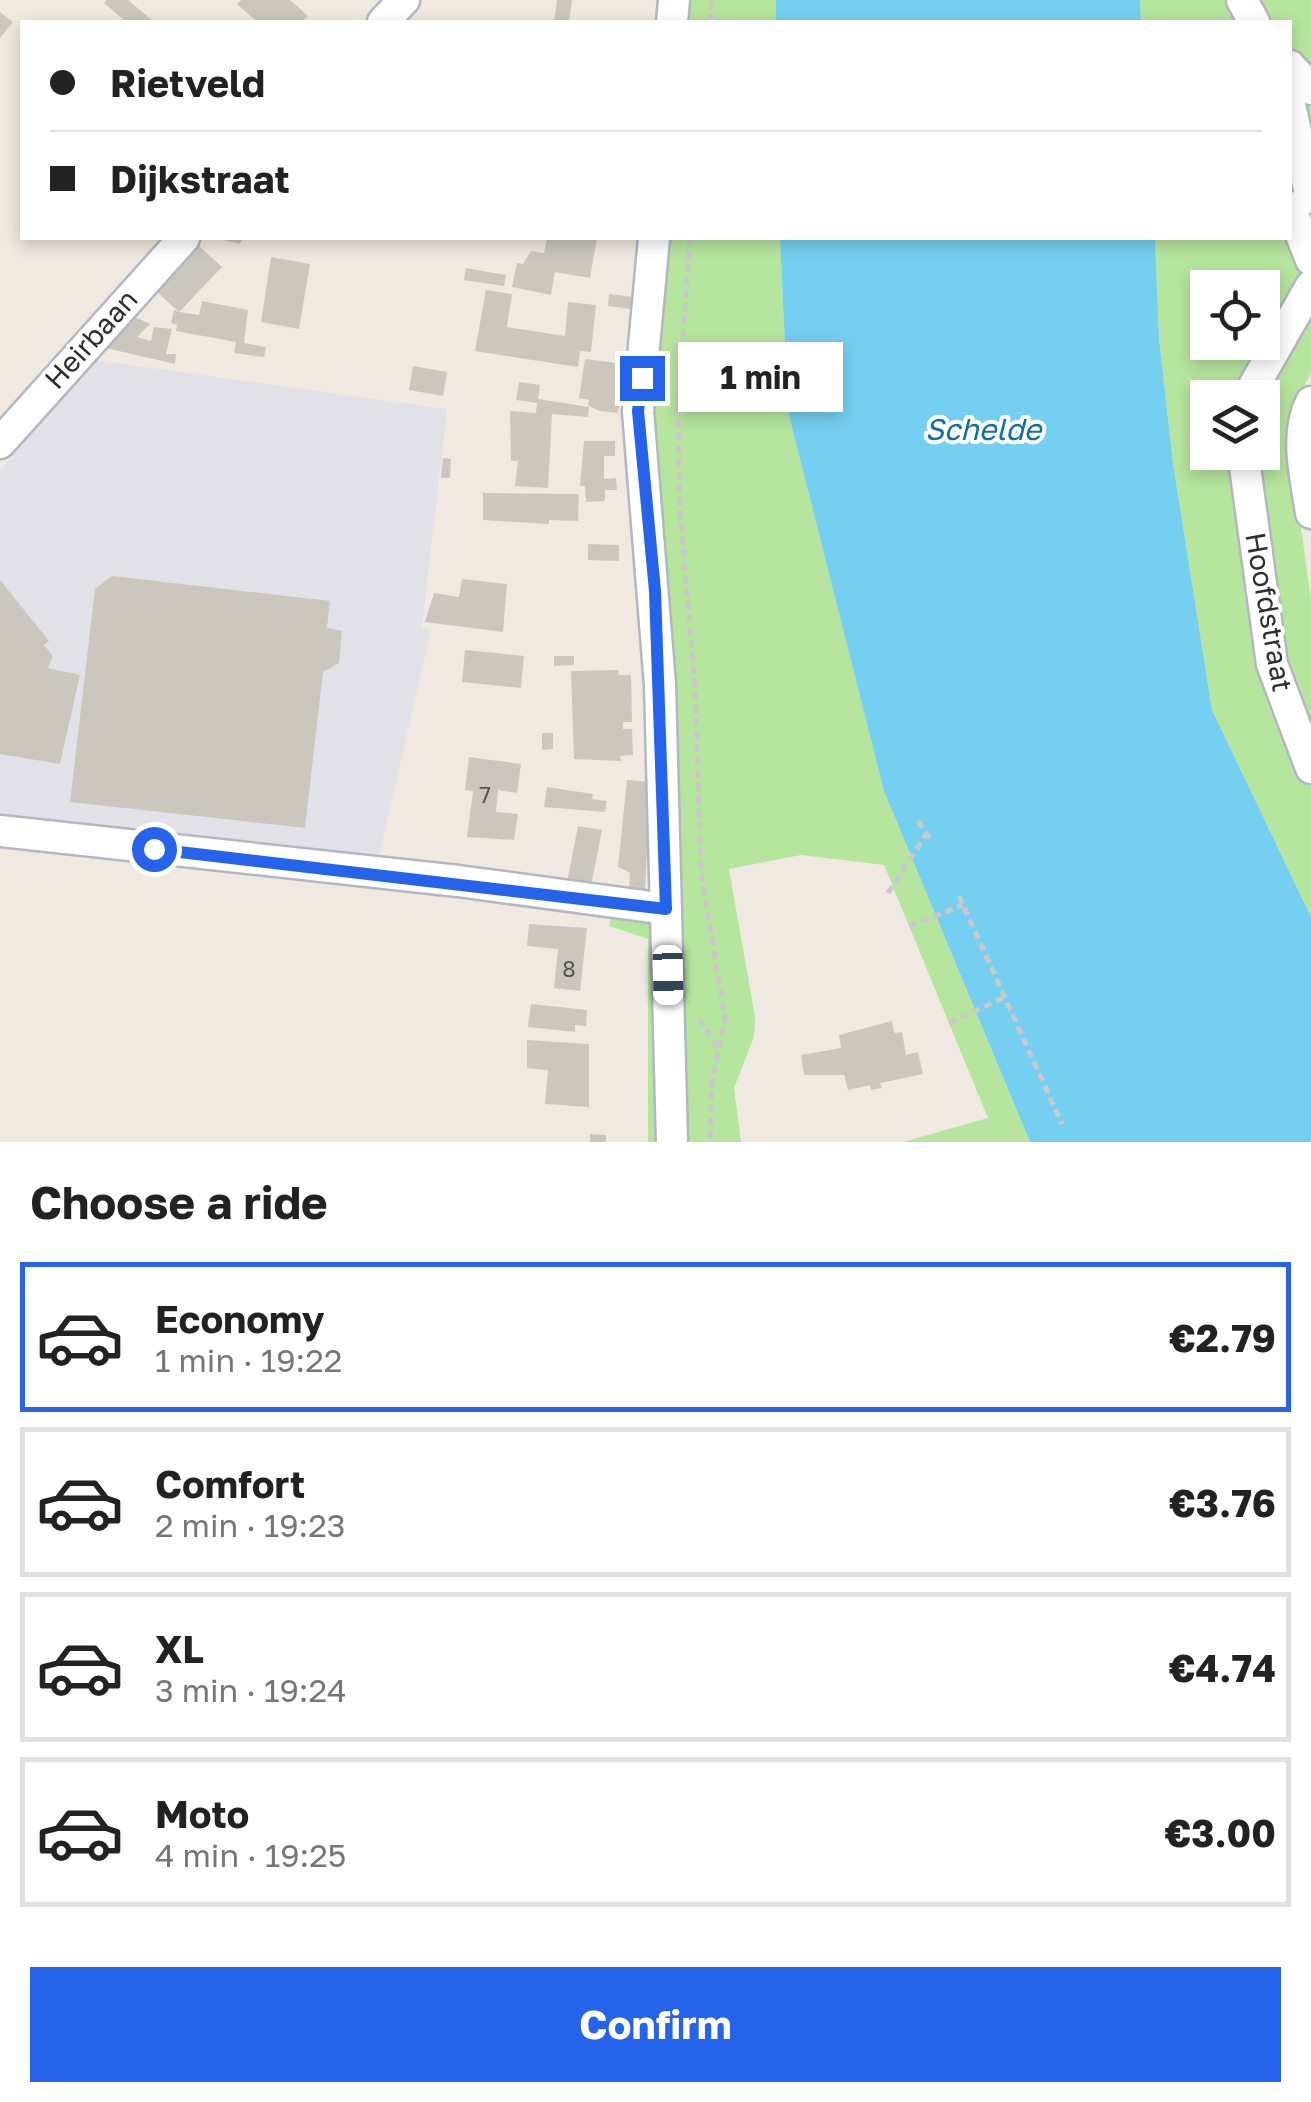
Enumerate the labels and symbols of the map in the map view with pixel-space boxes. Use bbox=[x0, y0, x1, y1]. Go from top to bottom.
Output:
street label: Heirbaan bbox=[38, 282, 144, 395]
callout: 1 min bbox=[677, 343, 842, 413]
route end bbox=[620, 356, 665, 401]
water label: Schelde bbox=[925, 411, 1044, 447]
street label: Hoofdstraat bbox=[1239, 530, 1300, 694]
house number: 7 bbox=[479, 781, 491, 808]
route start bbox=[132, 827, 177, 872]
car bbox=[652, 945, 684, 1005]
house number: 8 bbox=[562, 955, 576, 982]

